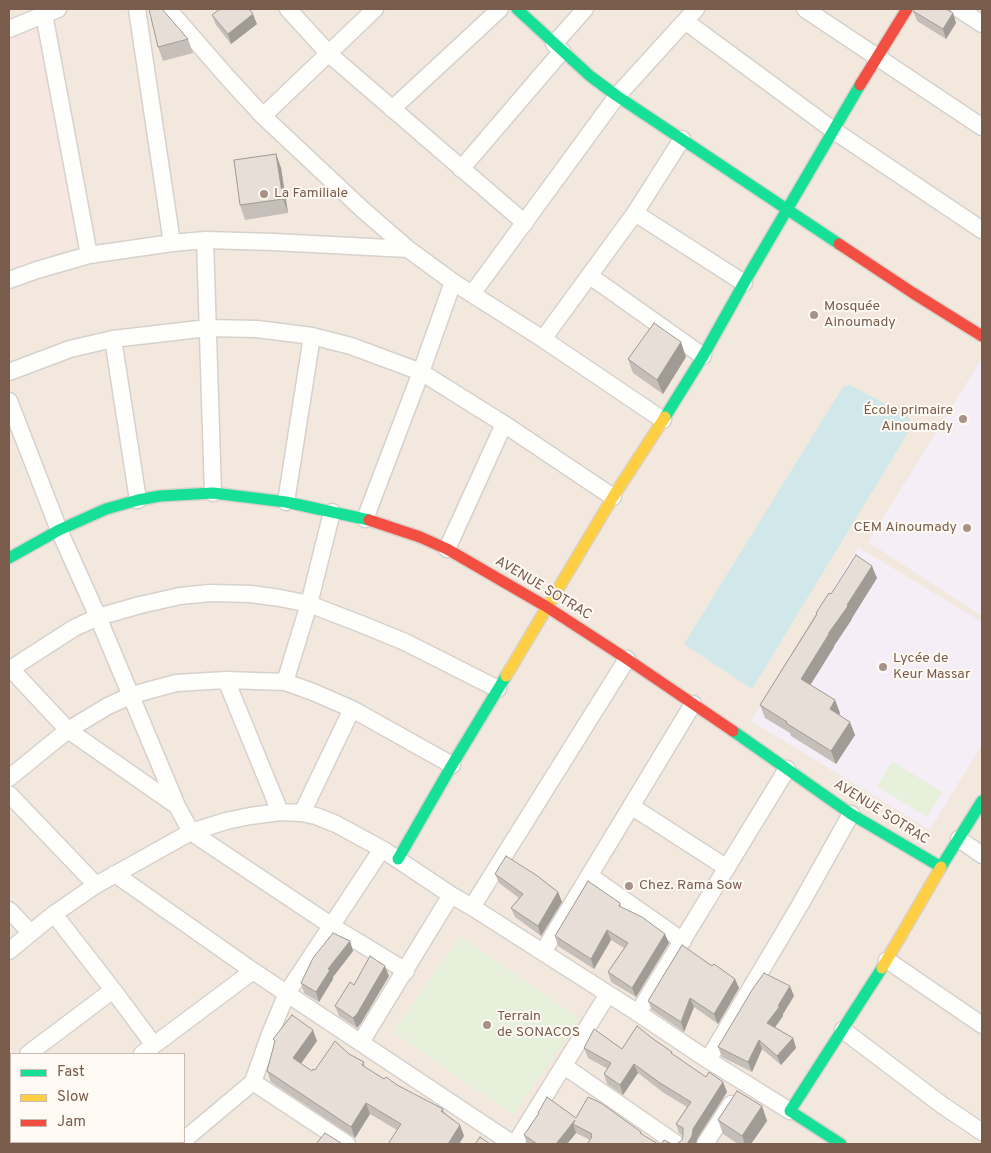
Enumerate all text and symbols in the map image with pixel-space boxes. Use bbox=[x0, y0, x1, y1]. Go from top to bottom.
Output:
place label: La Familiale bbox=[274, 186, 348, 202]
marker: La Familiale bbox=[258, 188, 270, 200]
place label: Mosquée Ainoumady bbox=[824, 299, 896, 332]
marker: Mosquée Ainoumady bbox=[808, 309, 820, 321]
place label: École primaire Ainoumady bbox=[863, 403, 953, 436]
marker: École primaire Ainoumady bbox=[957, 413, 969, 425]
place label: CEM Ainoumady bbox=[854, 520, 957, 536]
marker: CEM Ainoumady bbox=[961, 522, 973, 534]
street label: AVENUE SOTRAC bbox=[492, 554, 594, 624]
place label: Lycée de Keur Massar bbox=[893, 651, 970, 684]
marker: Lycée de Keur Massar bbox=[877, 661, 889, 673]
street label: AVENUE SOTRAC bbox=[830, 777, 932, 849]
place label: Chez. Rama Sow bbox=[639, 878, 742, 894]
marker: Chez. Rama Sow bbox=[623, 880, 635, 892]
place label: Terrain de SONACOS bbox=[497, 1009, 580, 1042]
marker: Terrain de SONACOS bbox=[481, 1019, 493, 1031]
legend bbox=[10, 1053, 185, 1143]
text: Fast bbox=[57, 1063, 85, 1082]
text: Slow bbox=[57, 1088, 89, 1107]
text: Jam bbox=[57, 1113, 86, 1132]

